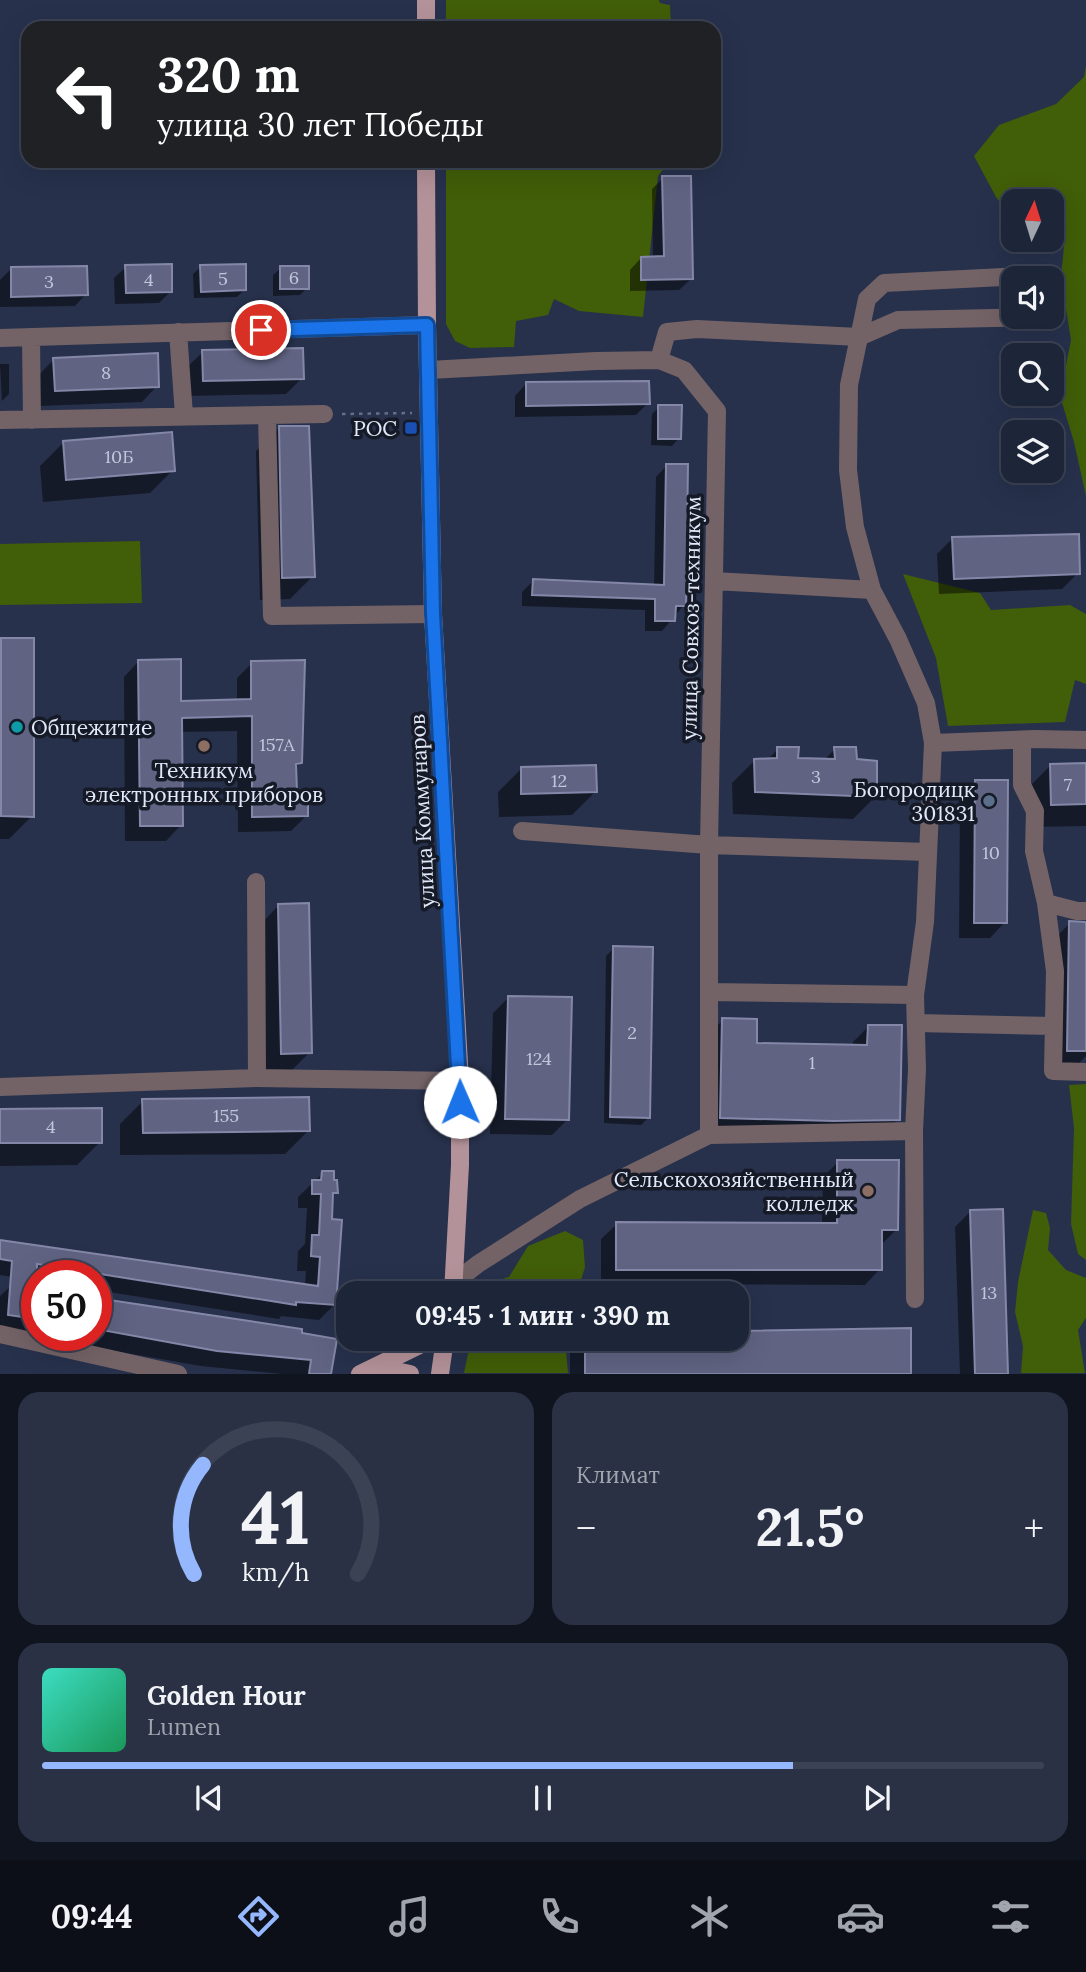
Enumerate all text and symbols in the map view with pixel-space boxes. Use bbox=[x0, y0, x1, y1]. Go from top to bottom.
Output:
text: 320 m bbox=[157, 43, 300, 105]
icon: left bbox=[42, 49, 133, 140]
text: улица 30 лет Победы bbox=[157, 104, 484, 145]
north arrow bbox=[1001, 189, 1064, 252]
map controls bbox=[1001, 189, 1064, 483]
house number: 6 bbox=[289, 266, 299, 289]
button: sound bbox=[1001, 266, 1064, 329]
house number: 5 bbox=[218, 267, 228, 290]
house number: 4 bbox=[144, 268, 154, 291]
house number: 3 bbox=[44, 270, 54, 293]
pin bbox=[231, 300, 291, 360]
icon: arrive bbox=[242, 311, 280, 349]
button: search bbox=[1001, 343, 1064, 406]
house number: 8 bbox=[101, 361, 111, 384]
place label: РОС bbox=[353, 415, 397, 442]
marker: РОС bbox=[403, 420, 419, 436]
button: layers bbox=[1001, 420, 1064, 483]
house number: 10Б bbox=[105, 445, 133, 468]
street label: улица Совхоз-техникум bbox=[675, 496, 707, 740]
street label: улица Коммунаров bbox=[403, 713, 441, 909]
place label: Общежитие bbox=[31, 714, 152, 741]
marker: Общежитие bbox=[9, 719, 25, 735]
house number: 157А bbox=[259, 733, 295, 756]
marker: Техникум электронных приборов bbox=[196, 738, 212, 754]
place label: Техникум электронных приборов bbox=[85, 757, 323, 808]
house number: 3 bbox=[811, 765, 821, 788]
house number: 12 bbox=[551, 769, 567, 792]
house number: 7 bbox=[1064, 773, 1072, 796]
place label: Богородицк 301831 bbox=[854, 776, 976, 827]
marker: Богородицк 301831 bbox=[981, 793, 997, 809]
house number: 10 bbox=[982, 841, 1000, 864]
house number: 2 bbox=[627, 1021, 637, 1044]
house number: 124 bbox=[526, 1047, 552, 1070]
house number: 1 bbox=[809, 1051, 815, 1074]
position arrow bbox=[423, 1065, 497, 1139]
house number: 155 bbox=[213, 1104, 239, 1127]
house number: 4 bbox=[46, 1115, 56, 1138]
place label: Сельскохозяйственный колледж bbox=[614, 1166, 855, 1217]
marker: Сельскохозяйственный колледж bbox=[860, 1183, 876, 1199]
speed limit sign: 50 bbox=[21, 1260, 112, 1351]
house number: 13 bbox=[981, 1281, 997, 1304]
text: 09:45 · 1 мин · 390 m bbox=[415, 1299, 670, 1332]
text: Климат bbox=[576, 1460, 660, 1489]
text: 41 bbox=[241, 1472, 311, 1565]
text: 21.5° bbox=[756, 1494, 864, 1560]
text: − bbox=[576, 1504, 596, 1552]
text: + bbox=[1024, 1504, 1044, 1552]
text: km/h bbox=[242, 1556, 310, 1588]
text: Golden Hour bbox=[147, 1679, 306, 1712]
text: Lumen bbox=[147, 1712, 221, 1741]
icon: previous bbox=[190, 1779, 228, 1817]
icon: pause bbox=[524, 1779, 562, 1817]
icon: next bbox=[858, 1779, 896, 1817]
icon: directions bbox=[234, 1892, 283, 1941]
icon: music bbox=[385, 1892, 434, 1941]
icon: phone bbox=[535, 1892, 584, 1941]
icon: climate bbox=[685, 1892, 734, 1941]
icon: car bbox=[836, 1892, 885, 1941]
icon: filters bbox=[986, 1892, 1035, 1941]
text: 09:44 bbox=[51, 1896, 133, 1937]

